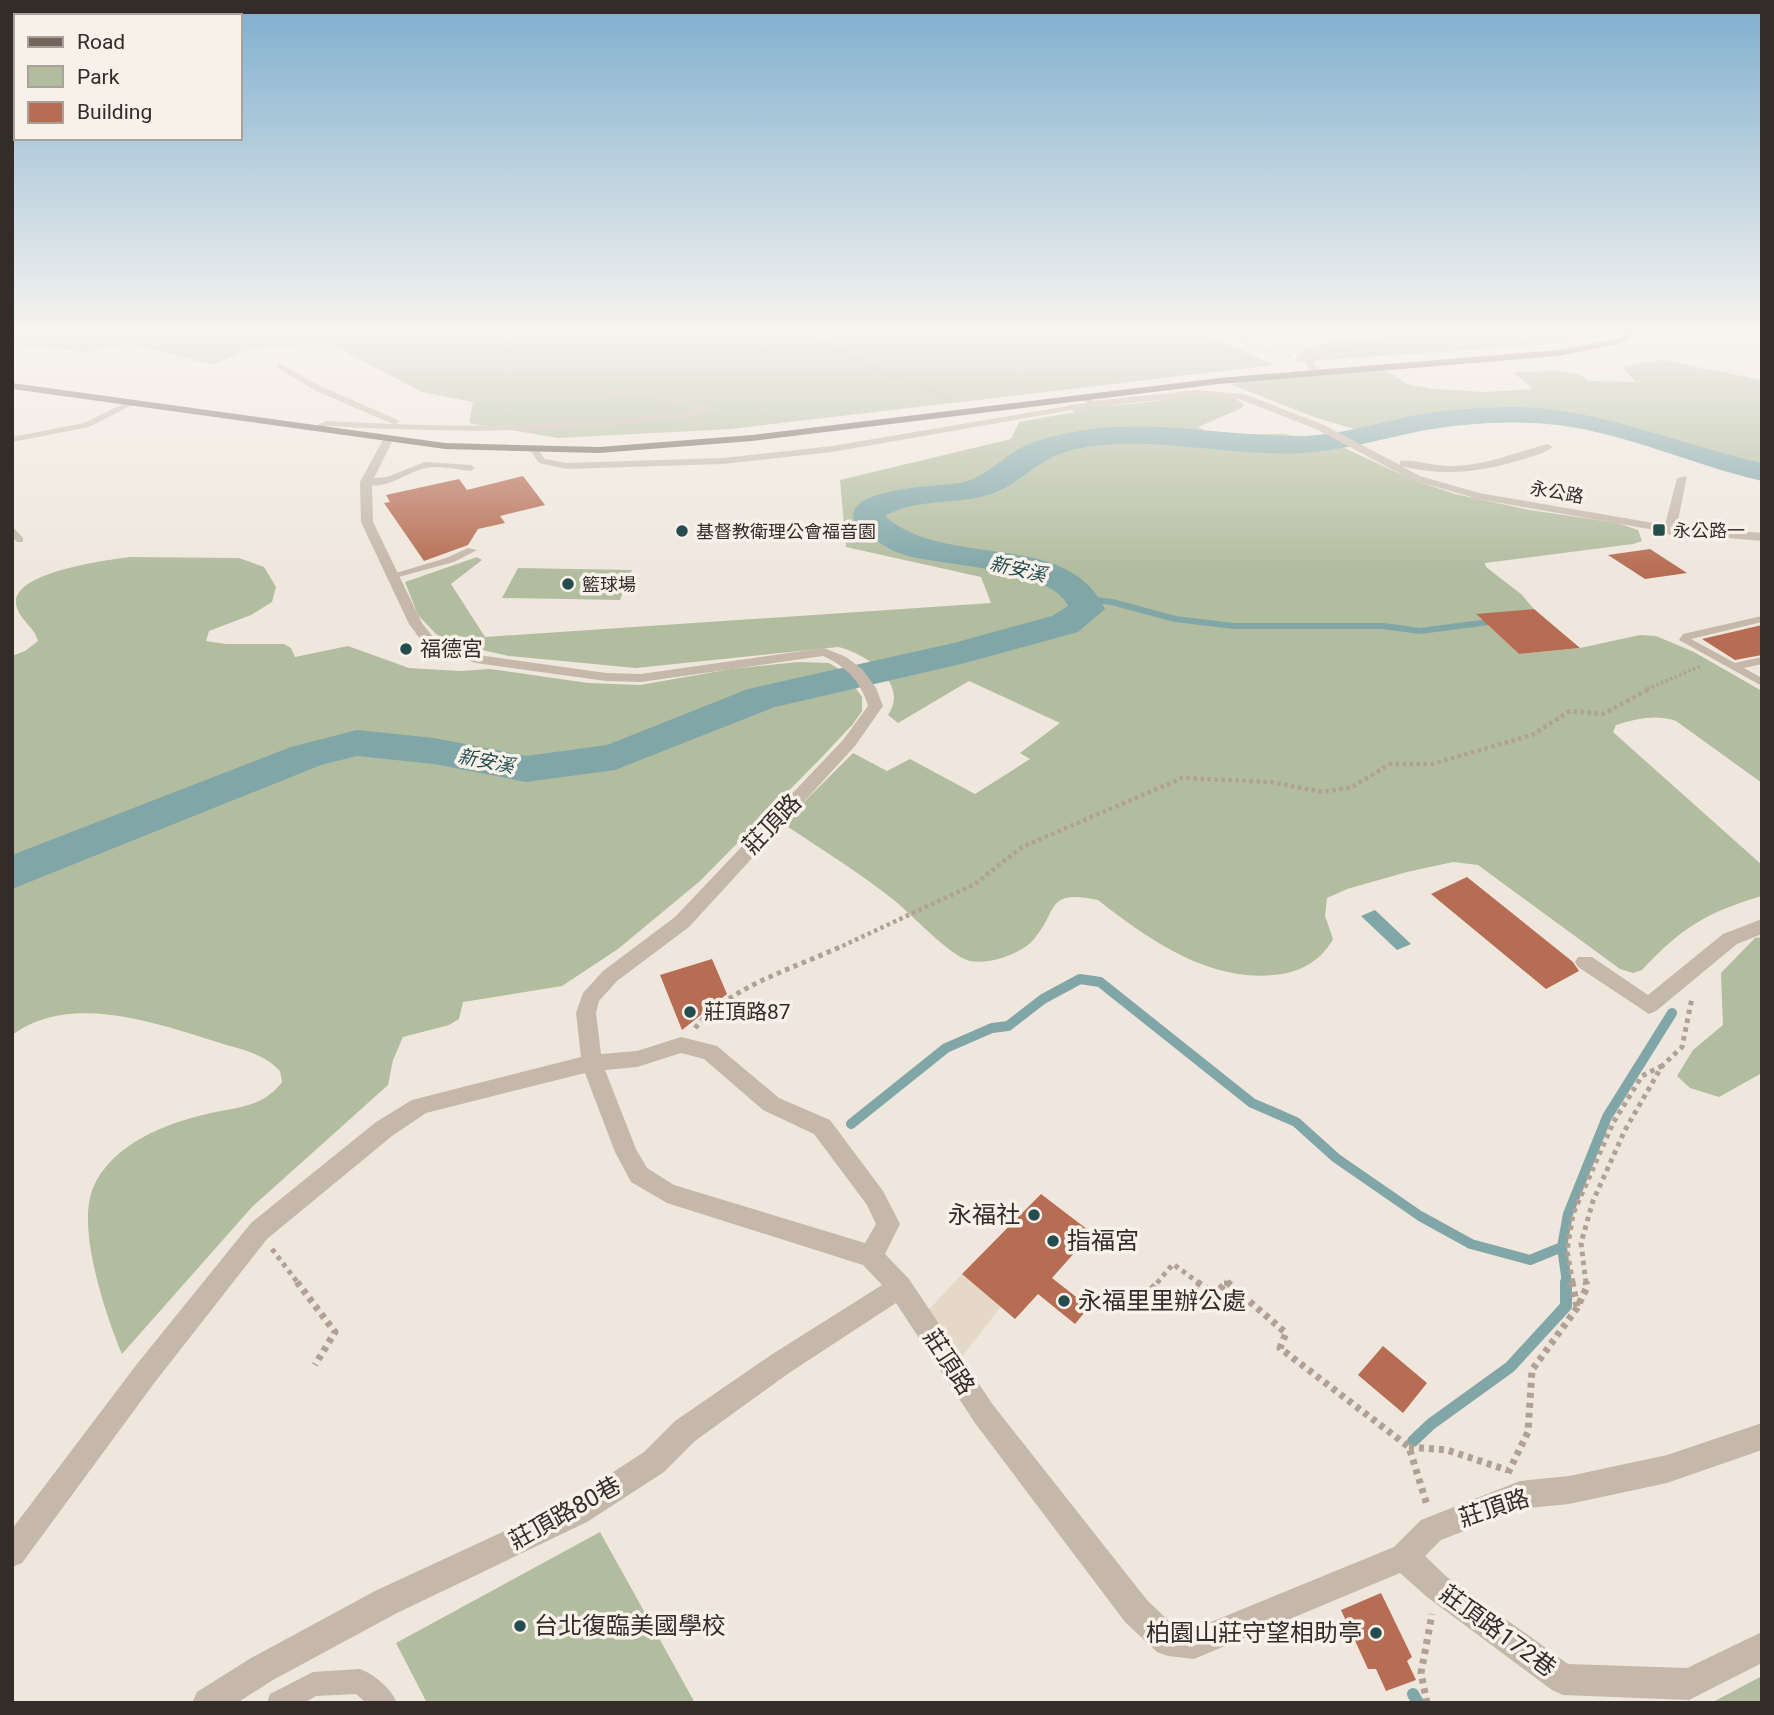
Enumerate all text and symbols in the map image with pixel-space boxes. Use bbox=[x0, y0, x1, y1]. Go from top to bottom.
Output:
legend bbox=[14, 14, 242, 140]
text: Road bbox=[77, 30, 125, 54]
text: Park bbox=[77, 65, 120, 89]
text: Building bbox=[77, 100, 152, 124]
street label: 永公路 bbox=[1529, 477, 1585, 507]
place label: 永公路一 bbox=[1673, 520, 1745, 541]
place label: 基督教衛理公會福音園 bbox=[696, 521, 876, 542]
marker: 永公路一 bbox=[1651, 522, 1667, 538]
marker: 基督教衛理公會福音園 bbox=[674, 523, 690, 539]
water label: 新安溪 bbox=[988, 551, 1051, 587]
place label: 籃球場 bbox=[582, 574, 636, 595]
marker: 籃球場 bbox=[560, 576, 576, 592]
place label: 福德宮 bbox=[420, 637, 483, 661]
marker: 福德宮 bbox=[398, 641, 414, 657]
water label: 新安溪 bbox=[456, 744, 519, 778]
street label: 莊頂路 bbox=[737, 788, 807, 860]
place label: 莊頂路87 bbox=[704, 1000, 791, 1024]
marker: 莊頂路87 bbox=[682, 1004, 698, 1020]
place label: 永福社 bbox=[948, 1201, 1020, 1229]
marker: 永福社 bbox=[1026, 1207, 1042, 1223]
place label: 指福宮 bbox=[1067, 1227, 1139, 1255]
marker: 指福宮 bbox=[1045, 1233, 1061, 1249]
place label: 永福里里辦公處 bbox=[1078, 1287, 1246, 1315]
marker: 永福里里辦公處 bbox=[1056, 1293, 1072, 1309]
street label: 莊頂路 bbox=[918, 1324, 980, 1400]
street label: 莊頂路80巷 bbox=[504, 1471, 626, 1555]
street label: 莊頂路 bbox=[1455, 1484, 1533, 1532]
street label: 莊頂路172巷 bbox=[1435, 1580, 1561, 1682]
place label: 台北復臨美國學校 bbox=[534, 1612, 726, 1640]
marker: 台北復臨美國學校 bbox=[512, 1618, 528, 1634]
place label: 柏園山莊守望相助亭 bbox=[1146, 1619, 1362, 1647]
marker: 柏園山莊守望相助亭 bbox=[1368, 1625, 1384, 1641]

